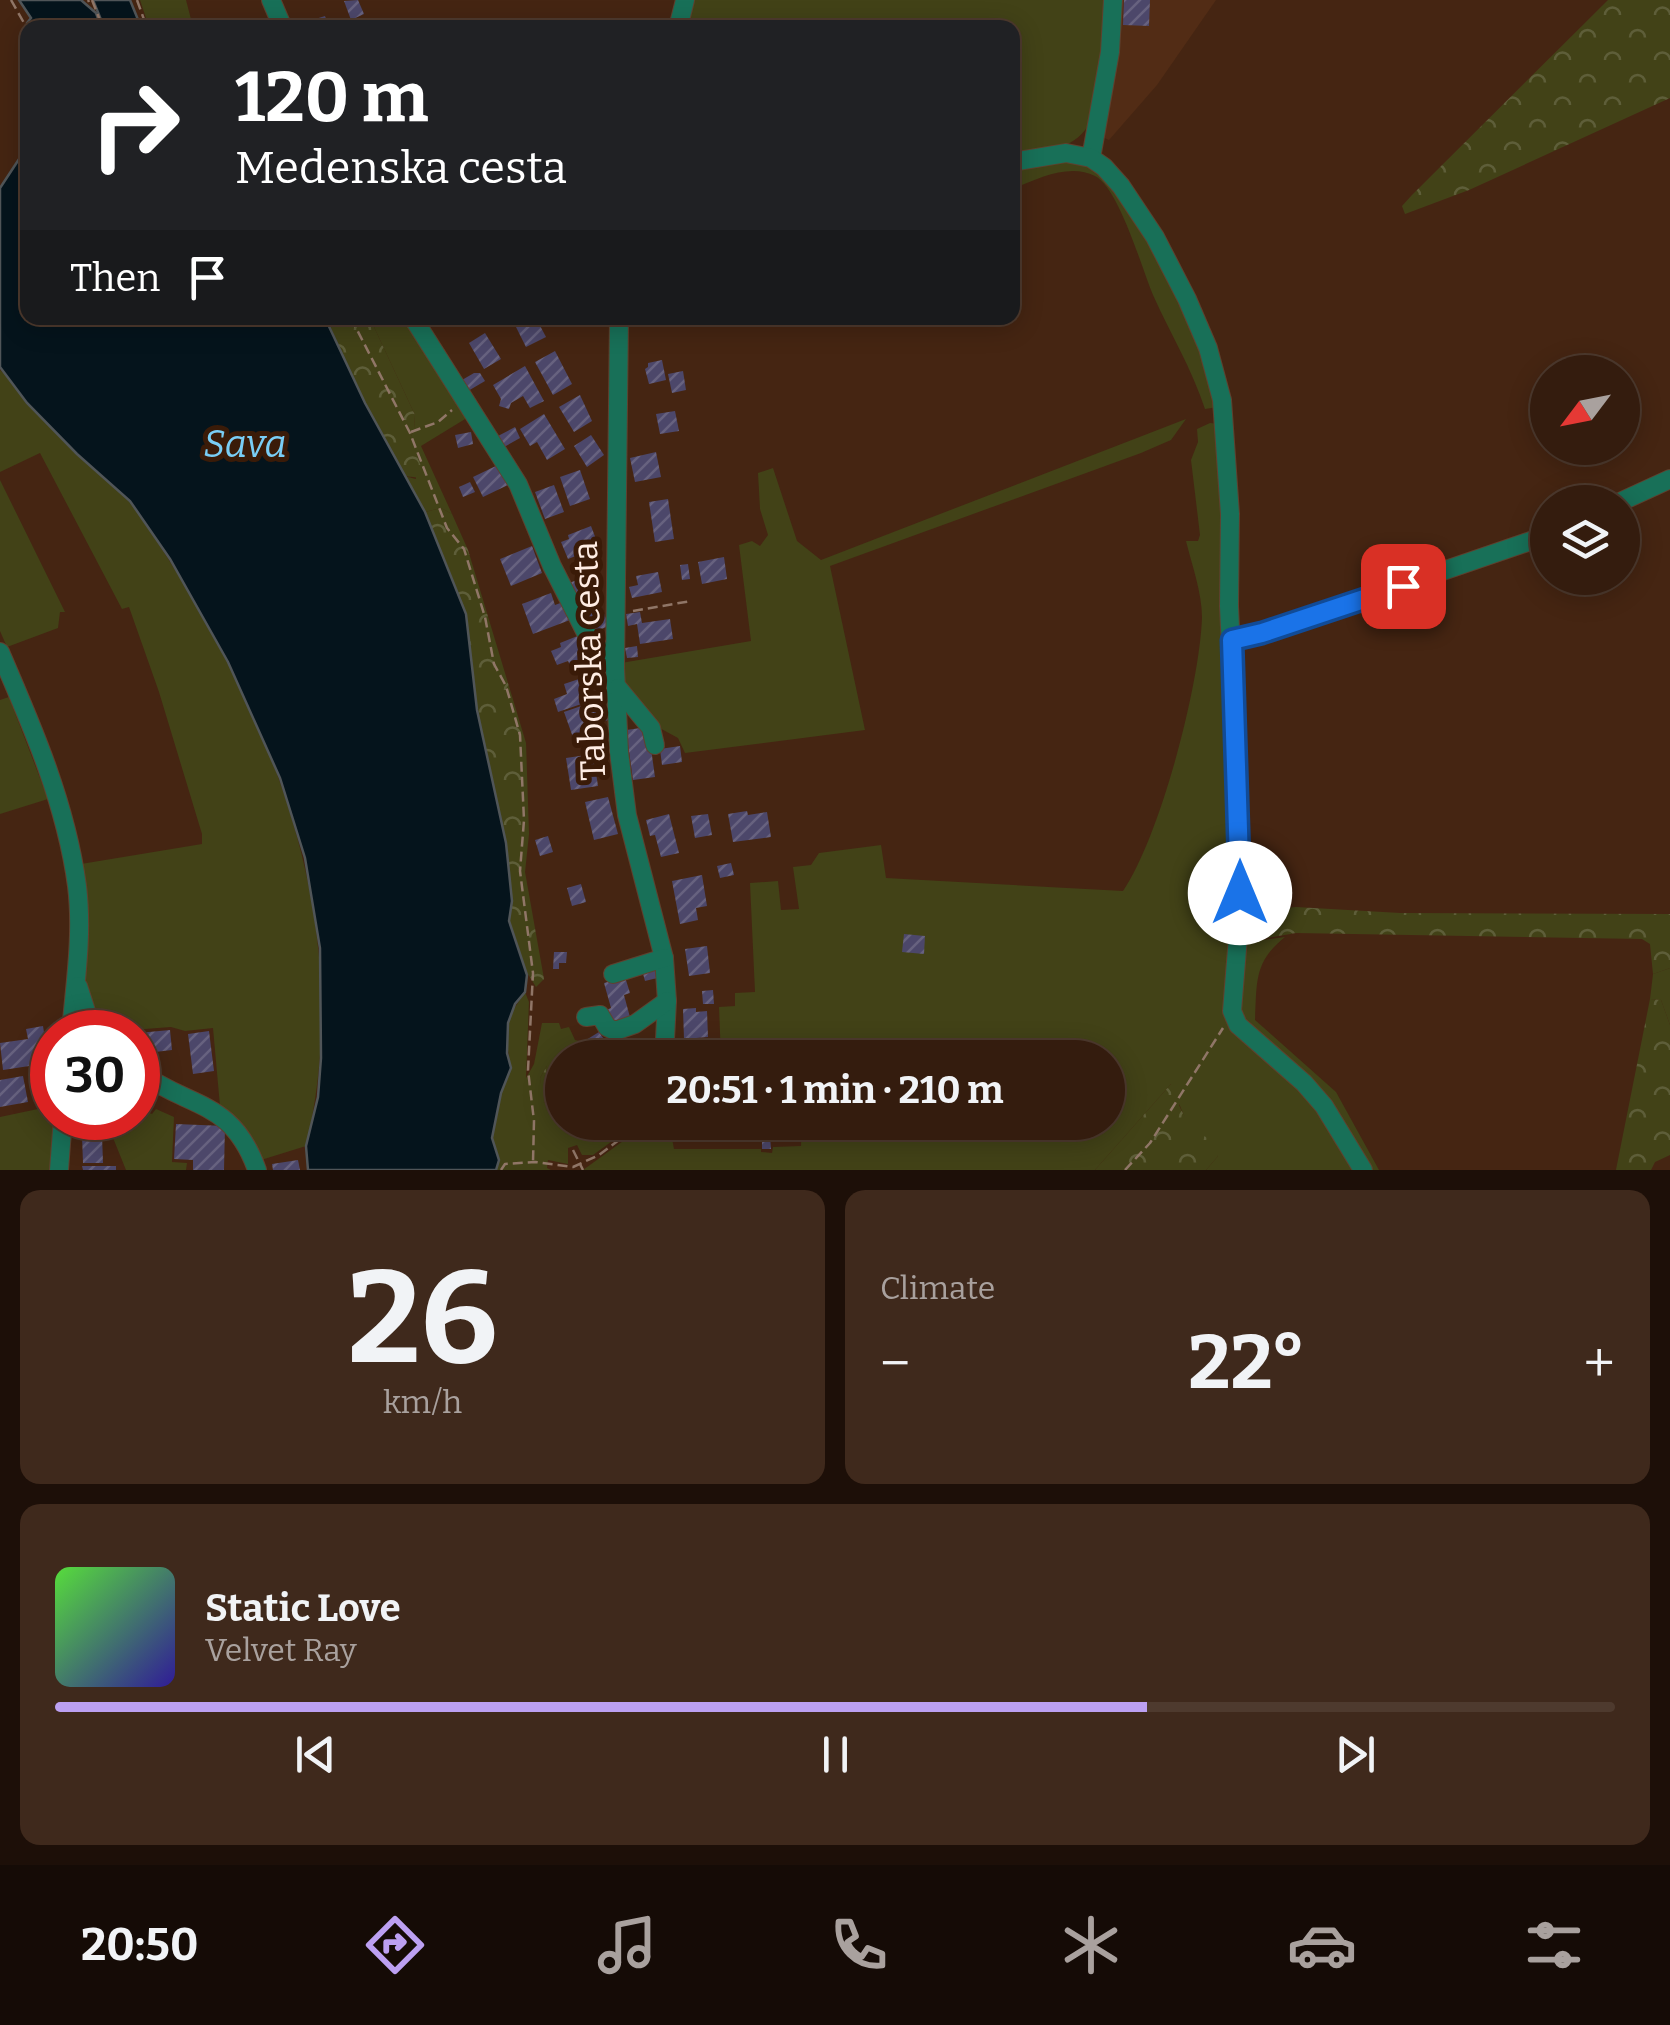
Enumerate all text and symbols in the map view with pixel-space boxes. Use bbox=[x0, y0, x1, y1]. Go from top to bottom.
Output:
text: 120 m bbox=[235, 56, 428, 140]
icon: right bbox=[70, 60, 200, 190]
text: Medenska cesta bbox=[235, 141, 567, 195]
icon: arrive bbox=[180, 250, 235, 305]
text: Then bbox=[70, 255, 160, 301]
north arrow bbox=[1530, 355, 1640, 465]
map controls bbox=[1530, 355, 1640, 595]
water label: Sava bbox=[203, 421, 287, 467]
button: layers bbox=[1530, 485, 1640, 595]
street label: Taborska cesta bbox=[564, 541, 614, 781]
pin bbox=[1361, 544, 1446, 629]
icon: arrive bbox=[1376, 559, 1431, 614]
position arrow bbox=[1188, 841, 1292, 945]
speed limit sign: 30 bbox=[30, 1010, 160, 1140]
text: 20:51 · 1 min · 210 m bbox=[666, 1067, 1004, 1113]
text: 26 bbox=[347, 1240, 498, 1396]
text: Climate bbox=[880, 1269, 995, 1307]
text: 22° bbox=[1188, 1318, 1306, 1408]
text: − bbox=[880, 1331, 910, 1397]
text: + bbox=[1584, 1331, 1615, 1397]
text: km/h bbox=[383, 1383, 462, 1421]
text: Static Love bbox=[205, 1585, 401, 1631]
text: Velvet Ray bbox=[205, 1631, 357, 1669]
icon: previous bbox=[288, 1727, 343, 1782]
icon: pause bbox=[808, 1727, 863, 1782]
icon: next bbox=[1328, 1727, 1383, 1782]
icon: directions bbox=[360, 1910, 430, 1980]
icon: music bbox=[592, 1910, 662, 1980]
icon: phone bbox=[824, 1910, 894, 1980]
icon: climate bbox=[1056, 1910, 1126, 1980]
icon: car bbox=[1287, 1910, 1357, 1980]
icon: filters bbox=[1519, 1910, 1589, 1980]
text: 20:50 bbox=[81, 1918, 198, 1972]

